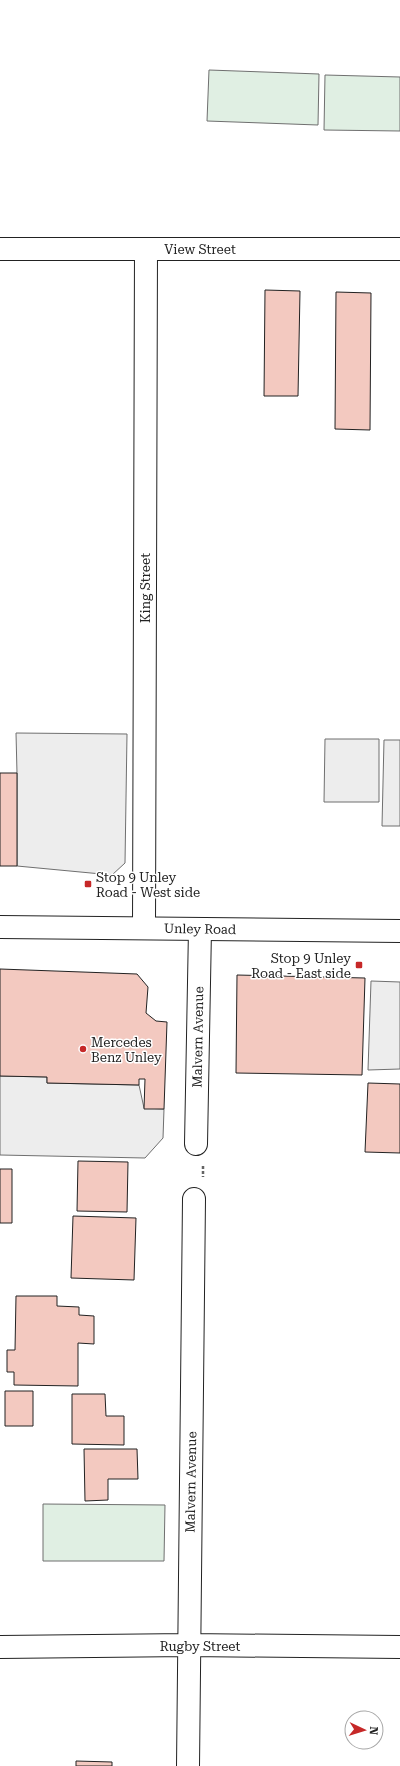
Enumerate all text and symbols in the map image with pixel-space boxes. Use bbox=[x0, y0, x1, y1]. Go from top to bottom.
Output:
street label: View Street bbox=[164, 242, 236, 257]
street label: King Street bbox=[138, 553, 153, 623]
place label: Stop 9 Unley Road - West side bbox=[96, 870, 200, 900]
marker: Stop 9 Unley Road - West side bbox=[83, 879, 93, 889]
street label: Unley Road bbox=[164, 921, 237, 937]
place label: Stop 9 Unley Road - East side bbox=[251, 951, 351, 981]
marker: Stop 9 Unley Road - East side bbox=[354, 960, 364, 970]
street label: Malvern Avenue bbox=[190, 986, 206, 1088]
place label: Mercedes Benz Unley bbox=[91, 1035, 162, 1065]
marker: Mercedes Benz Unley bbox=[78, 1044, 88, 1054]
street label: Malvern Avenue bbox=[183, 1431, 199, 1533]
street label: Rugby Street bbox=[160, 1639, 240, 1654]
north arrow bbox=[344, 1710, 384, 1750]
text: N bbox=[367, 1726, 380, 1736]

